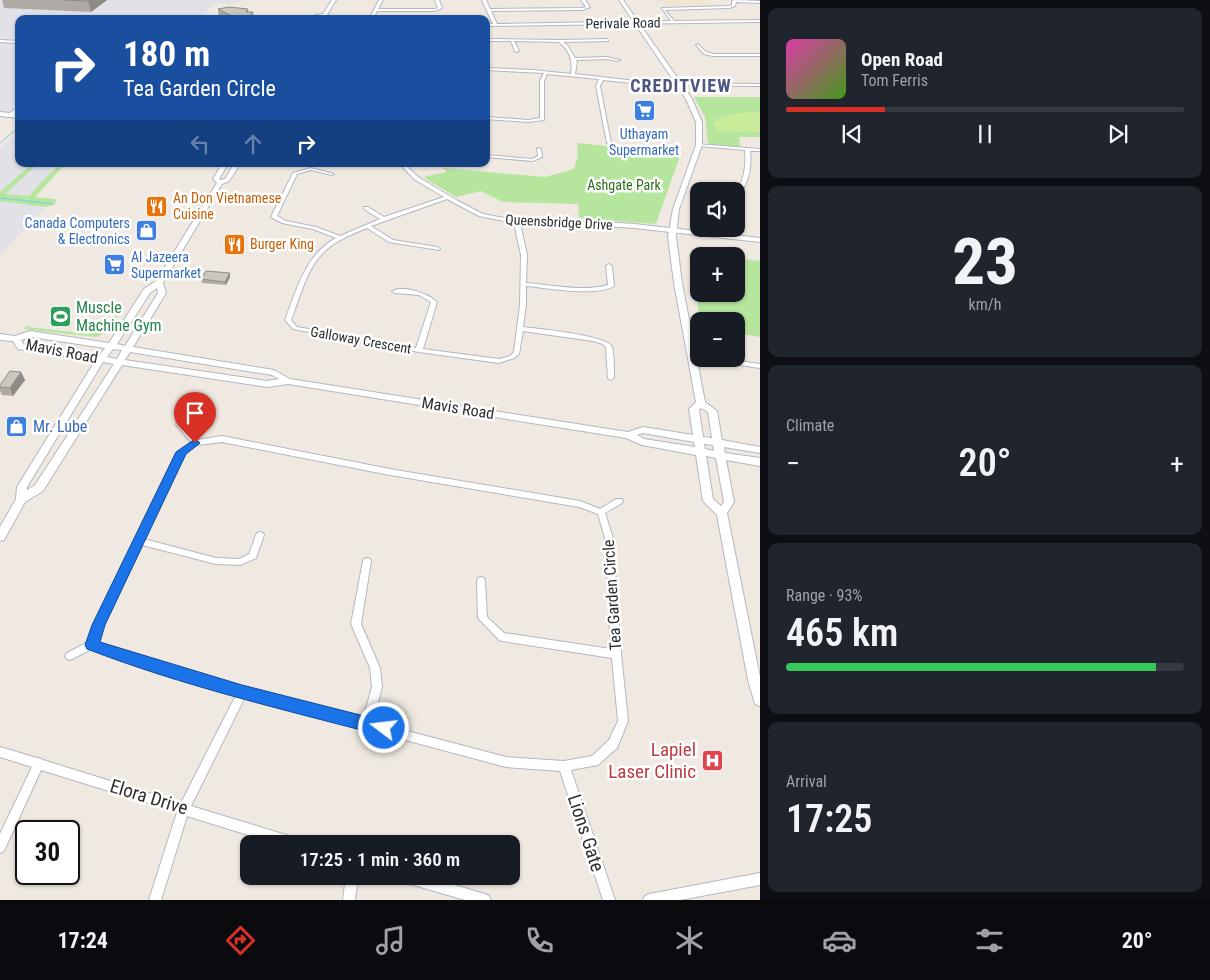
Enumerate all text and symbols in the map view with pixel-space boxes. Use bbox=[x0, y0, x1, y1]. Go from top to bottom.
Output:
street label: Perivale Road bbox=[585, 14, 661, 32]
text: 180 m bbox=[123, 34, 210, 75]
icon: right bbox=[40, 35, 105, 100]
text: Open Road bbox=[861, 48, 943, 71]
text: Tom Ferris bbox=[861, 71, 928, 90]
district label: CREDITVIEW bbox=[630, 75, 732, 96]
text: Tea Garden Circle bbox=[123, 76, 276, 101]
supermarket icon: Uthayam Supermarket bbox=[632, 99, 656, 123]
icon: previous bbox=[838, 120, 866, 148]
icon: pause bbox=[971, 120, 999, 148]
icon: next bbox=[1104, 120, 1132, 148]
place label: Uthayam Supermarket bbox=[609, 126, 679, 158]
icon: left bbox=[186, 130, 214, 158]
icon: ahead bbox=[239, 130, 267, 158]
icon: right bbox=[292, 130, 320, 158]
park label: Ashgate Park bbox=[587, 177, 662, 193]
map controls bbox=[690, 182, 745, 367]
button: sound bbox=[690, 182, 745, 237]
place label: An Don Vietnamese Cuisine bbox=[173, 190, 282, 222]
restaurant icon: An Don Vietnamese Cuisine bbox=[145, 194, 169, 218]
street label: Queensbridge Drive bbox=[505, 211, 613, 233]
place label: Canada Computers & Electronics bbox=[24, 215, 130, 247]
shop icon: Canada Computers & Electronics bbox=[134, 219, 158, 243]
text: 23 bbox=[952, 224, 1018, 300]
restaurant icon: Burger King bbox=[222, 232, 246, 256]
place label: Burger King bbox=[250, 236, 314, 252]
button: + bbox=[690, 247, 745, 302]
place label: Al Jazeera Supermarket bbox=[131, 249, 201, 281]
supermarket icon: Al Jazeera Supermarket bbox=[103, 253, 127, 277]
text: km/h bbox=[969, 295, 1001, 314]
place label: Muscle Machine Gym bbox=[76, 298, 162, 335]
sports icon: Muscle Machine Gym bbox=[48, 304, 72, 328]
button: − bbox=[690, 312, 745, 367]
street label: Galloway Crescent bbox=[309, 323, 413, 357]
street label: Mavis Road bbox=[24, 335, 100, 367]
pin bbox=[174, 392, 216, 443]
street label: Mavis Road bbox=[420, 393, 496, 423]
icon: arrive bbox=[181, 399, 209, 427]
shop icon: Mr. Lube bbox=[5, 414, 29, 438]
text: Climate bbox=[786, 416, 834, 435]
place label: Mr. Lube bbox=[33, 417, 87, 436]
text: 20° bbox=[959, 441, 1011, 485]
text: − bbox=[786, 447, 800, 480]
text: + bbox=[1170, 447, 1184, 480]
street label: Tea Garden Circle bbox=[599, 539, 625, 651]
text: Range · 93% bbox=[786, 586, 862, 605]
text: 465 km bbox=[786, 611, 898, 655]
position arrow bbox=[357, 701, 409, 753]
place label: Lapiel Laser Clinic bbox=[608, 738, 696, 783]
hospital icon: Lapiel Laser Clinic bbox=[700, 748, 724, 772]
text: Arrival bbox=[786, 772, 827, 791]
street label: Elora Drive bbox=[107, 774, 191, 820]
street label: Lions Gate bbox=[563, 791, 609, 875]
text: 17:25 bbox=[786, 797, 872, 841]
speed limit sign: 30 bbox=[15, 820, 80, 885]
text: 17:25 · 1 min · 360 m bbox=[300, 848, 460, 871]
icon: directions bbox=[223, 923, 258, 958]
icon: music bbox=[373, 923, 408, 958]
icon: phone bbox=[522, 923, 557, 958]
icon: climate bbox=[672, 923, 707, 958]
icon: car bbox=[822, 923, 857, 958]
icon: filters bbox=[972, 923, 1007, 958]
text: 17:24 bbox=[57, 928, 108, 953]
text: 20° bbox=[1122, 928, 1153, 953]

